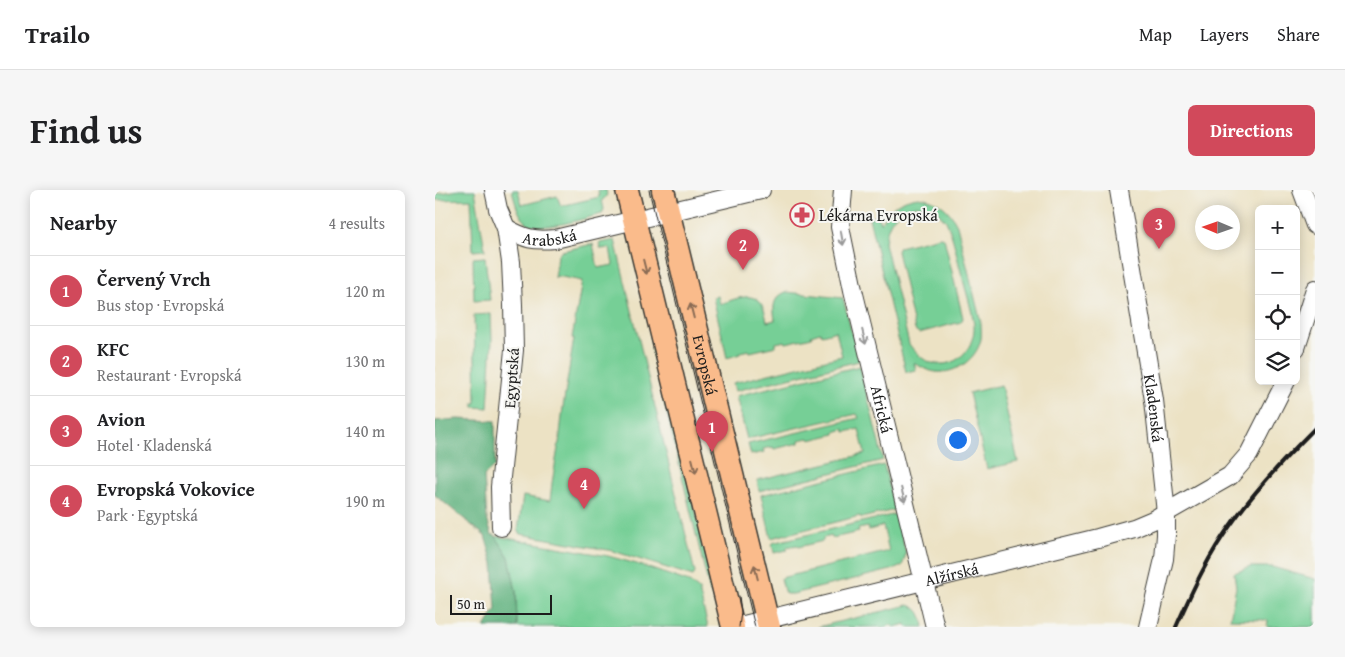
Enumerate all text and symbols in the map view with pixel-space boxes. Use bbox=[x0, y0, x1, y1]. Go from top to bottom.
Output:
text: Trailo bbox=[25, 17, 90, 52]
text: Map bbox=[1139, 21, 1172, 48]
text: Layers bbox=[1200, 21, 1249, 48]
text: Share bbox=[1277, 21, 1320, 48]
text: Find us bbox=[30, 105, 143, 156]
button: Directions bbox=[1188, 105, 1315, 156]
pharmacy icon: Lékárna Evropská bbox=[789, 202, 815, 228]
place label: Lékárna Evropská bbox=[819, 203, 938, 227]
north arrow bbox=[1195, 205, 1240, 250]
map controls bbox=[1255, 205, 1300, 385]
button: + bbox=[1255, 205, 1300, 250]
text: Nearby bbox=[50, 207, 117, 238]
pin: 3 bbox=[1143, 208, 1175, 249]
text: 4 results bbox=[328, 211, 385, 235]
street label: Arabská bbox=[520, 222, 579, 252]
pin: 2 bbox=[727, 229, 759, 270]
one-way arrow bbox=[838, 230, 848, 246]
button: − bbox=[1255, 250, 1300, 295]
one-way arrow bbox=[641, 259, 650, 275]
text: Červený Vrch bbox=[97, 265, 210, 293]
text: 1 bbox=[62, 279, 70, 303]
text: 120 m bbox=[345, 279, 385, 303]
text: Bus stop · Evropská bbox=[97, 293, 224, 317]
button: locate bbox=[1255, 295, 1300, 340]
one-way arrow bbox=[687, 304, 696, 320]
one-way arrow bbox=[860, 329, 870, 345]
street label: Evropská bbox=[687, 332, 724, 398]
text: KFC bbox=[97, 335, 130, 363]
button: layers bbox=[1255, 340, 1300, 385]
street label: Egyptská bbox=[497, 347, 525, 409]
text: 2 bbox=[62, 349, 70, 373]
text: 130 m bbox=[345, 349, 385, 373]
text: Restaurant · Evropská bbox=[97, 363, 242, 387]
street label: Kladenská bbox=[1138, 372, 1170, 444]
street label: Africká bbox=[865, 383, 899, 436]
text: Avion bbox=[97, 405, 145, 433]
pin: 1 bbox=[696, 411, 728, 452]
text: 3 bbox=[62, 419, 70, 443]
text: 140 m bbox=[345, 419, 385, 443]
your location bbox=[945, 427, 971, 453]
text: Hotel · Kladenská bbox=[97, 433, 212, 457]
one-way arrow bbox=[689, 457, 699, 473]
pin: 4 bbox=[568, 468, 600, 509]
text: Evropská Vokovice bbox=[97, 475, 255, 503]
one-way arrow bbox=[899, 486, 908, 502]
text: 4 bbox=[62, 489, 70, 513]
text: 190 m bbox=[345, 489, 385, 513]
text: Park · Egyptská bbox=[97, 503, 198, 527]
street label: Alžírská bbox=[922, 556, 981, 592]
one-way arrow bbox=[751, 564, 760, 580]
scale bar bbox=[450, 592, 553, 615]
text: 50 m bbox=[457, 594, 485, 614]

